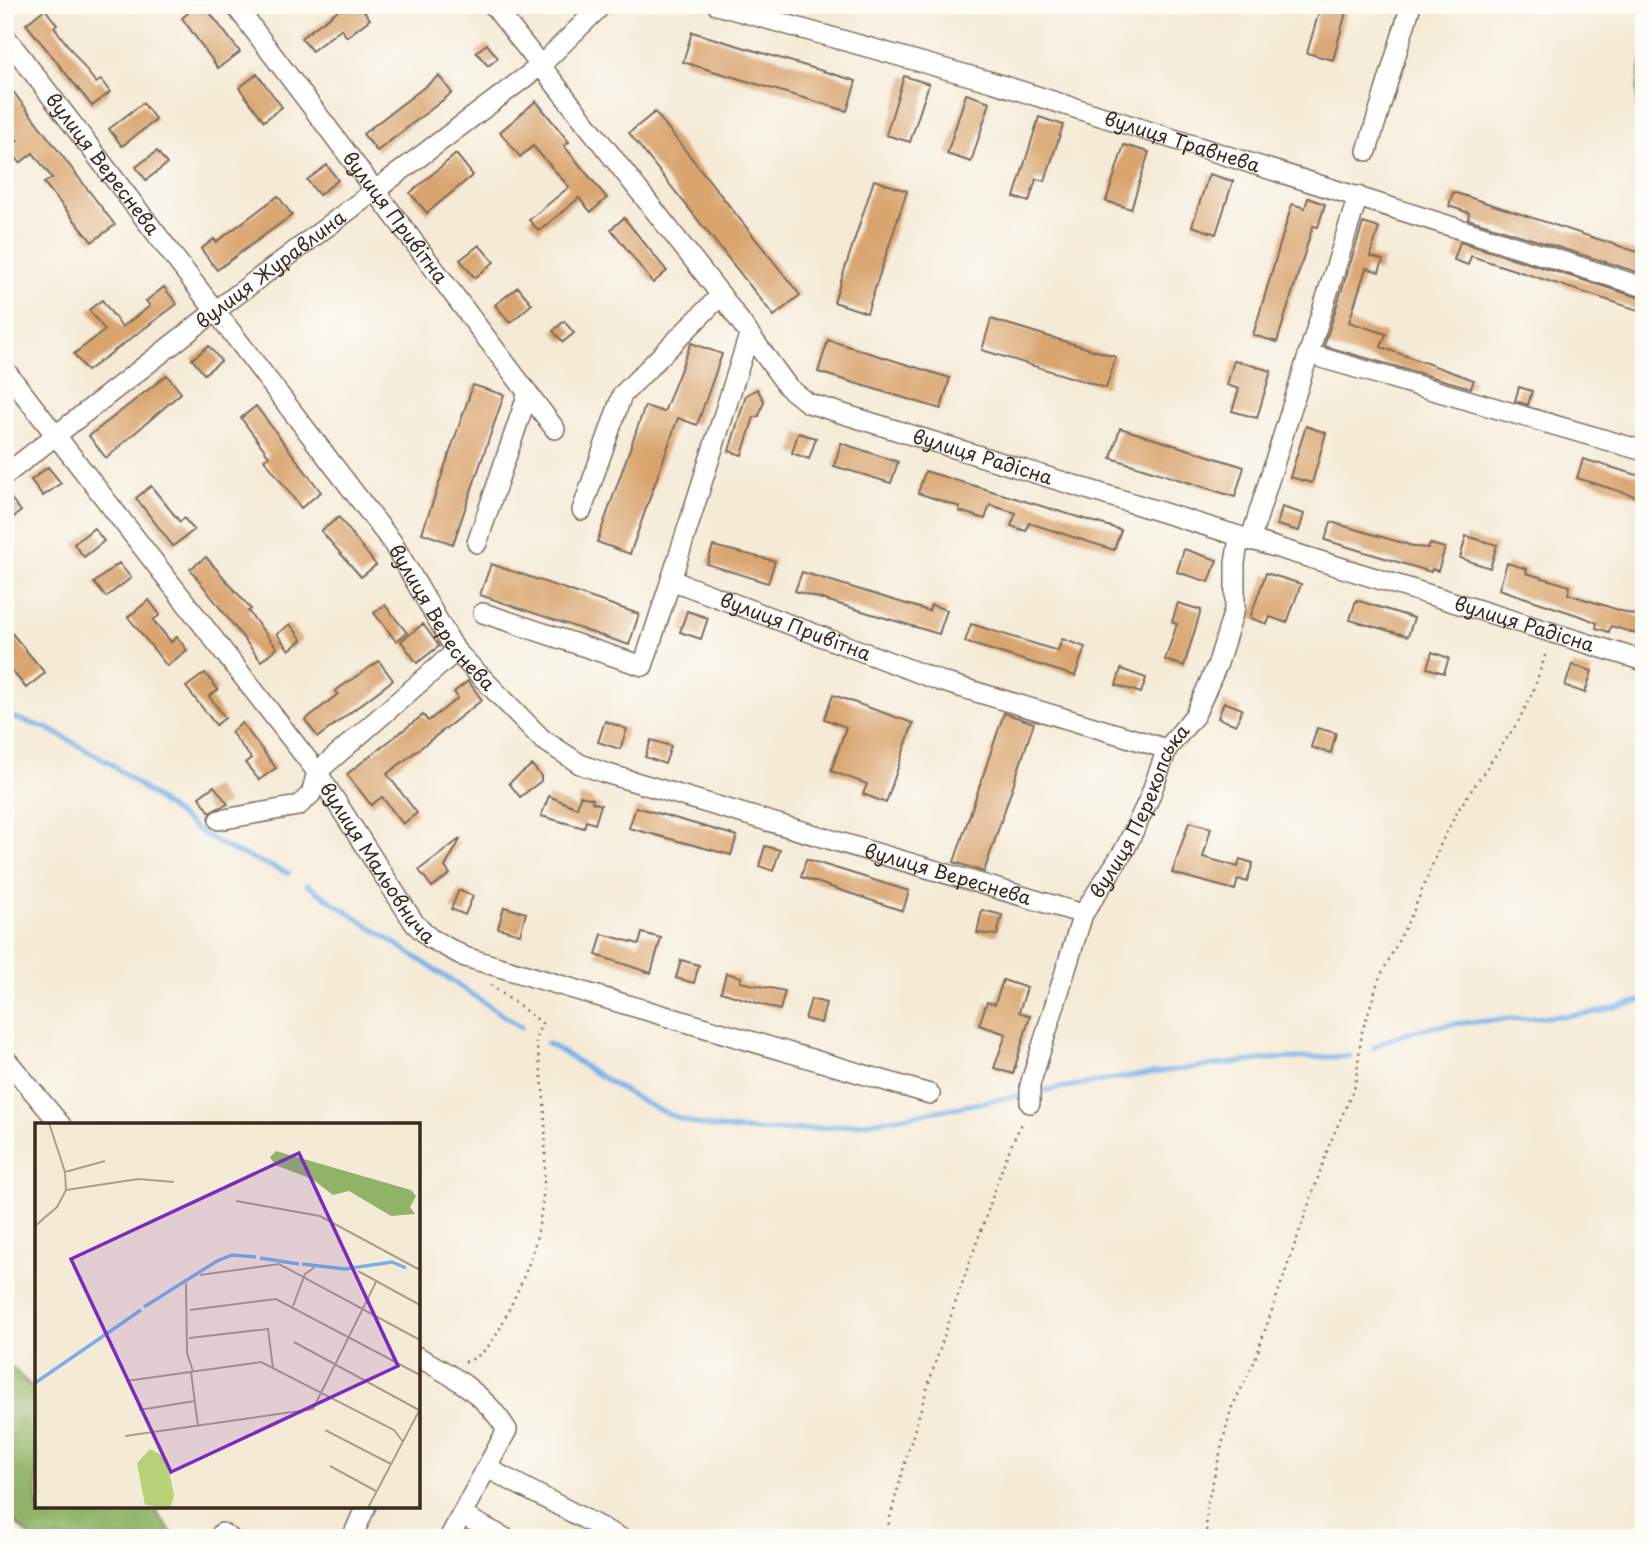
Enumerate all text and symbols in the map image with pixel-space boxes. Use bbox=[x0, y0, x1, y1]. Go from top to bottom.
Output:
street label: вулиця Вереснева bbox=[40, 86, 167, 241]
street label: вулиця Травнева bbox=[1101, 103, 1264, 179]
street label: вулиця Привітна bbox=[337, 145, 455, 289]
street label: вулиця Журавлина bbox=[189, 203, 351, 334]
street label: вулиця Радісна bbox=[909, 421, 1056, 491]
street label: вулиця Вереснева bbox=[383, 538, 502, 697]
street label: вулиця Привітна bbox=[716, 585, 875, 667]
street label: вулиця Радісна bbox=[1451, 588, 1598, 658]
street label: вулиця Перекопська bbox=[1082, 717, 1195, 903]
street label: вулиця Мальовнича bbox=[314, 776, 442, 949]
street label: вулиця Вереснева bbox=[861, 835, 1035, 911]
inset map bbox=[35, 1123, 420, 1508]

